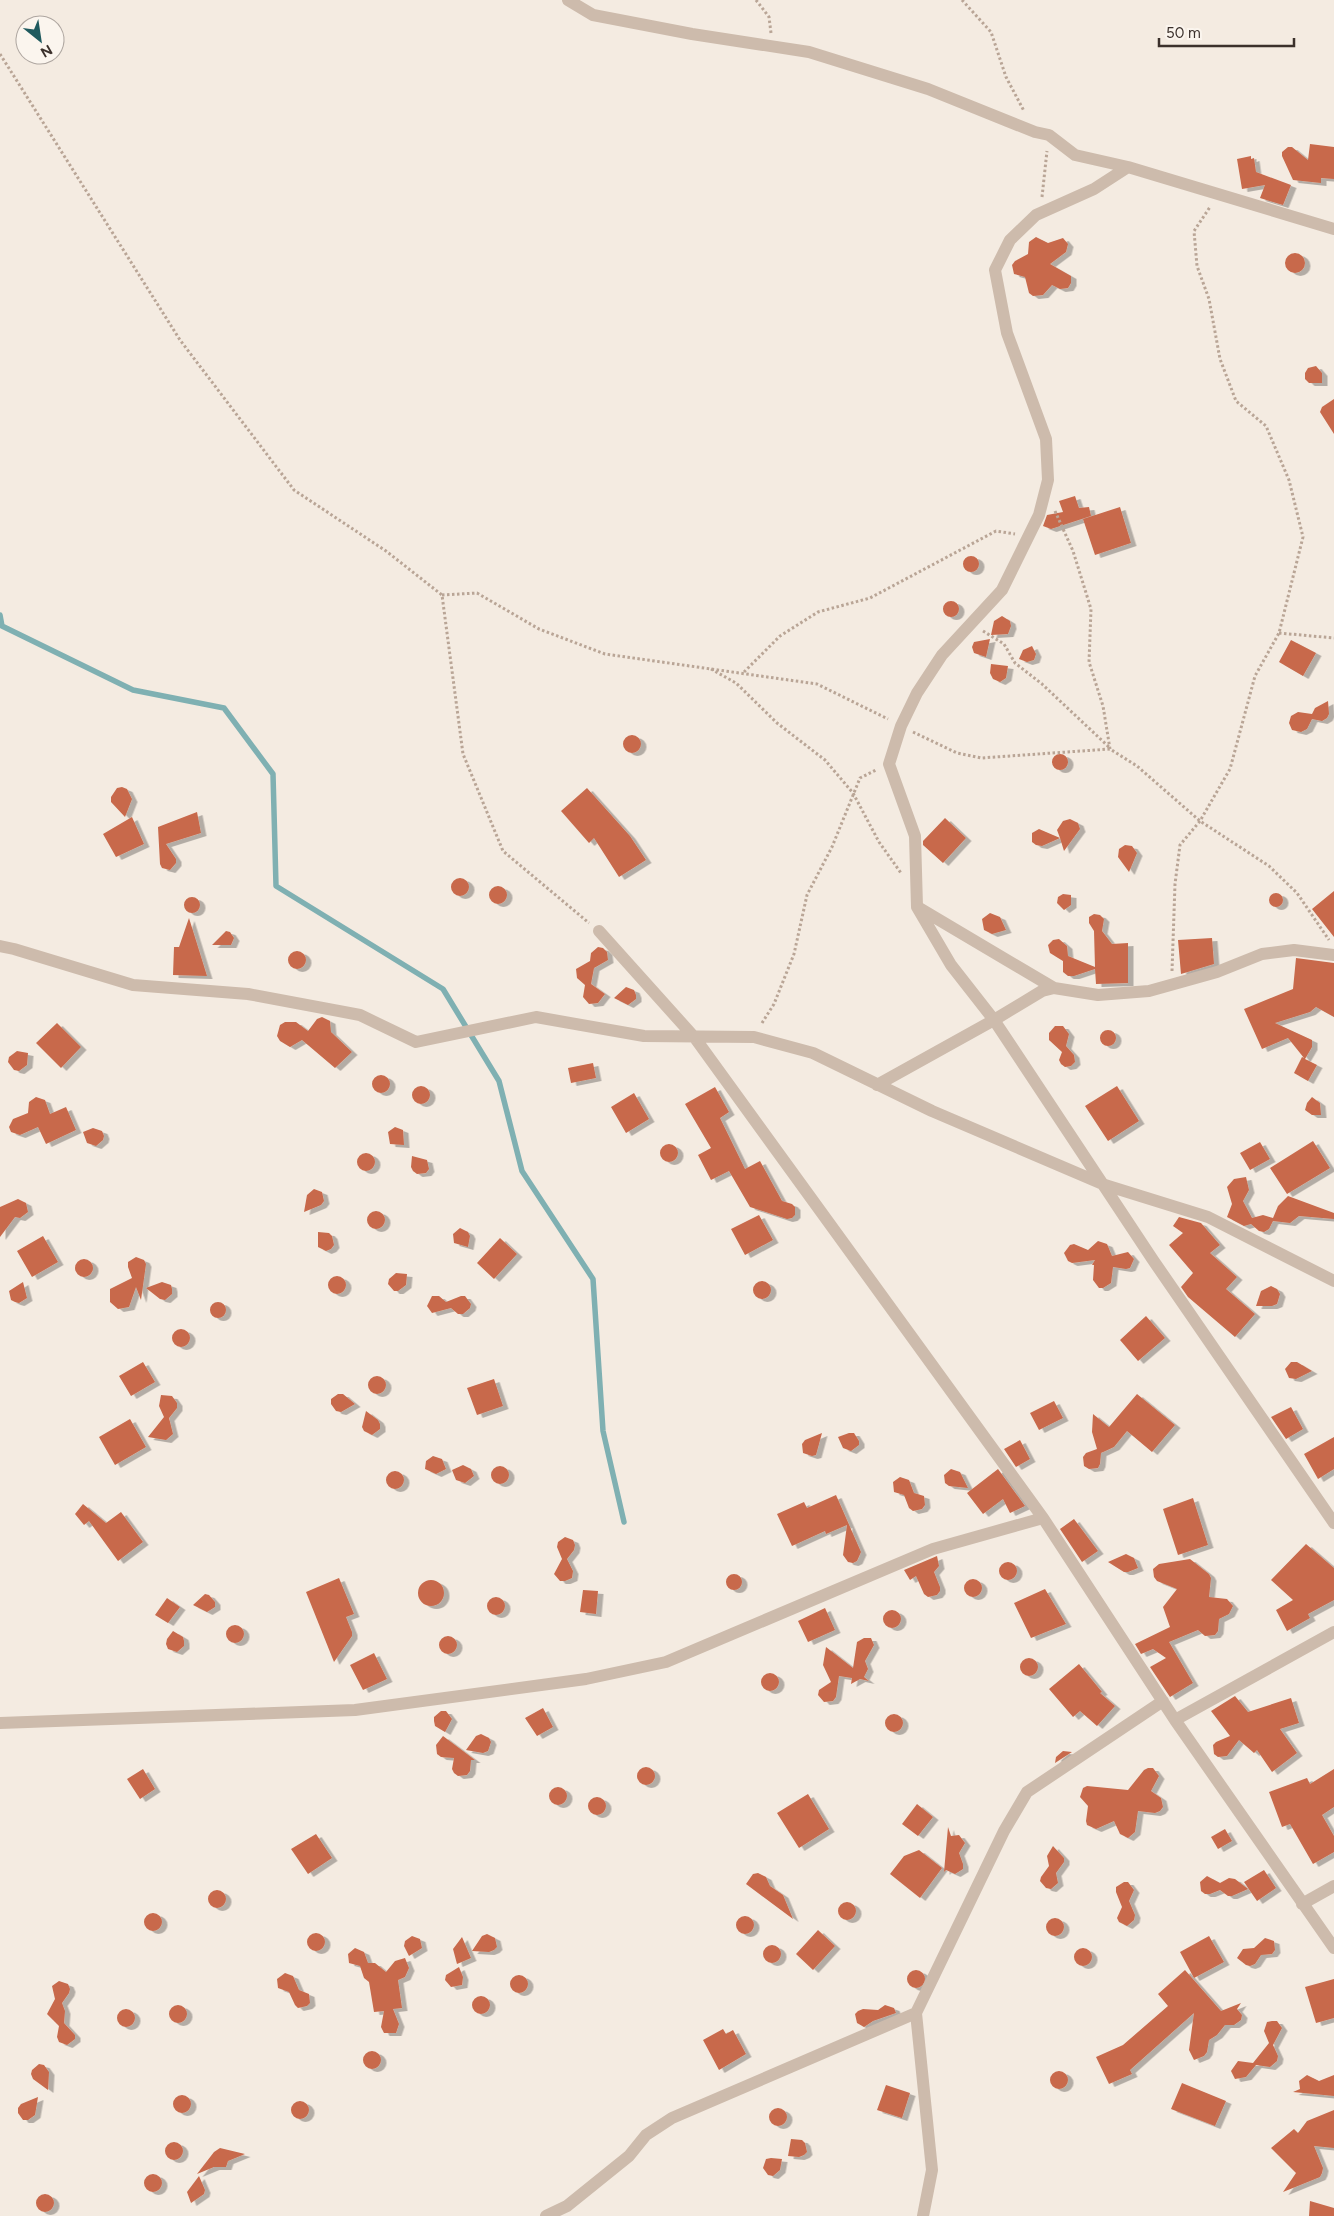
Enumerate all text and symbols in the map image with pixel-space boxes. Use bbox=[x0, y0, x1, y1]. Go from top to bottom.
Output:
north arrow bbox=[15, 15, 65, 65]
scale bar bbox=[1159, 15, 1294, 47]
text: 50 m bbox=[1166, 24, 1201, 42]
text: N bbox=[37, 41, 55, 61]

